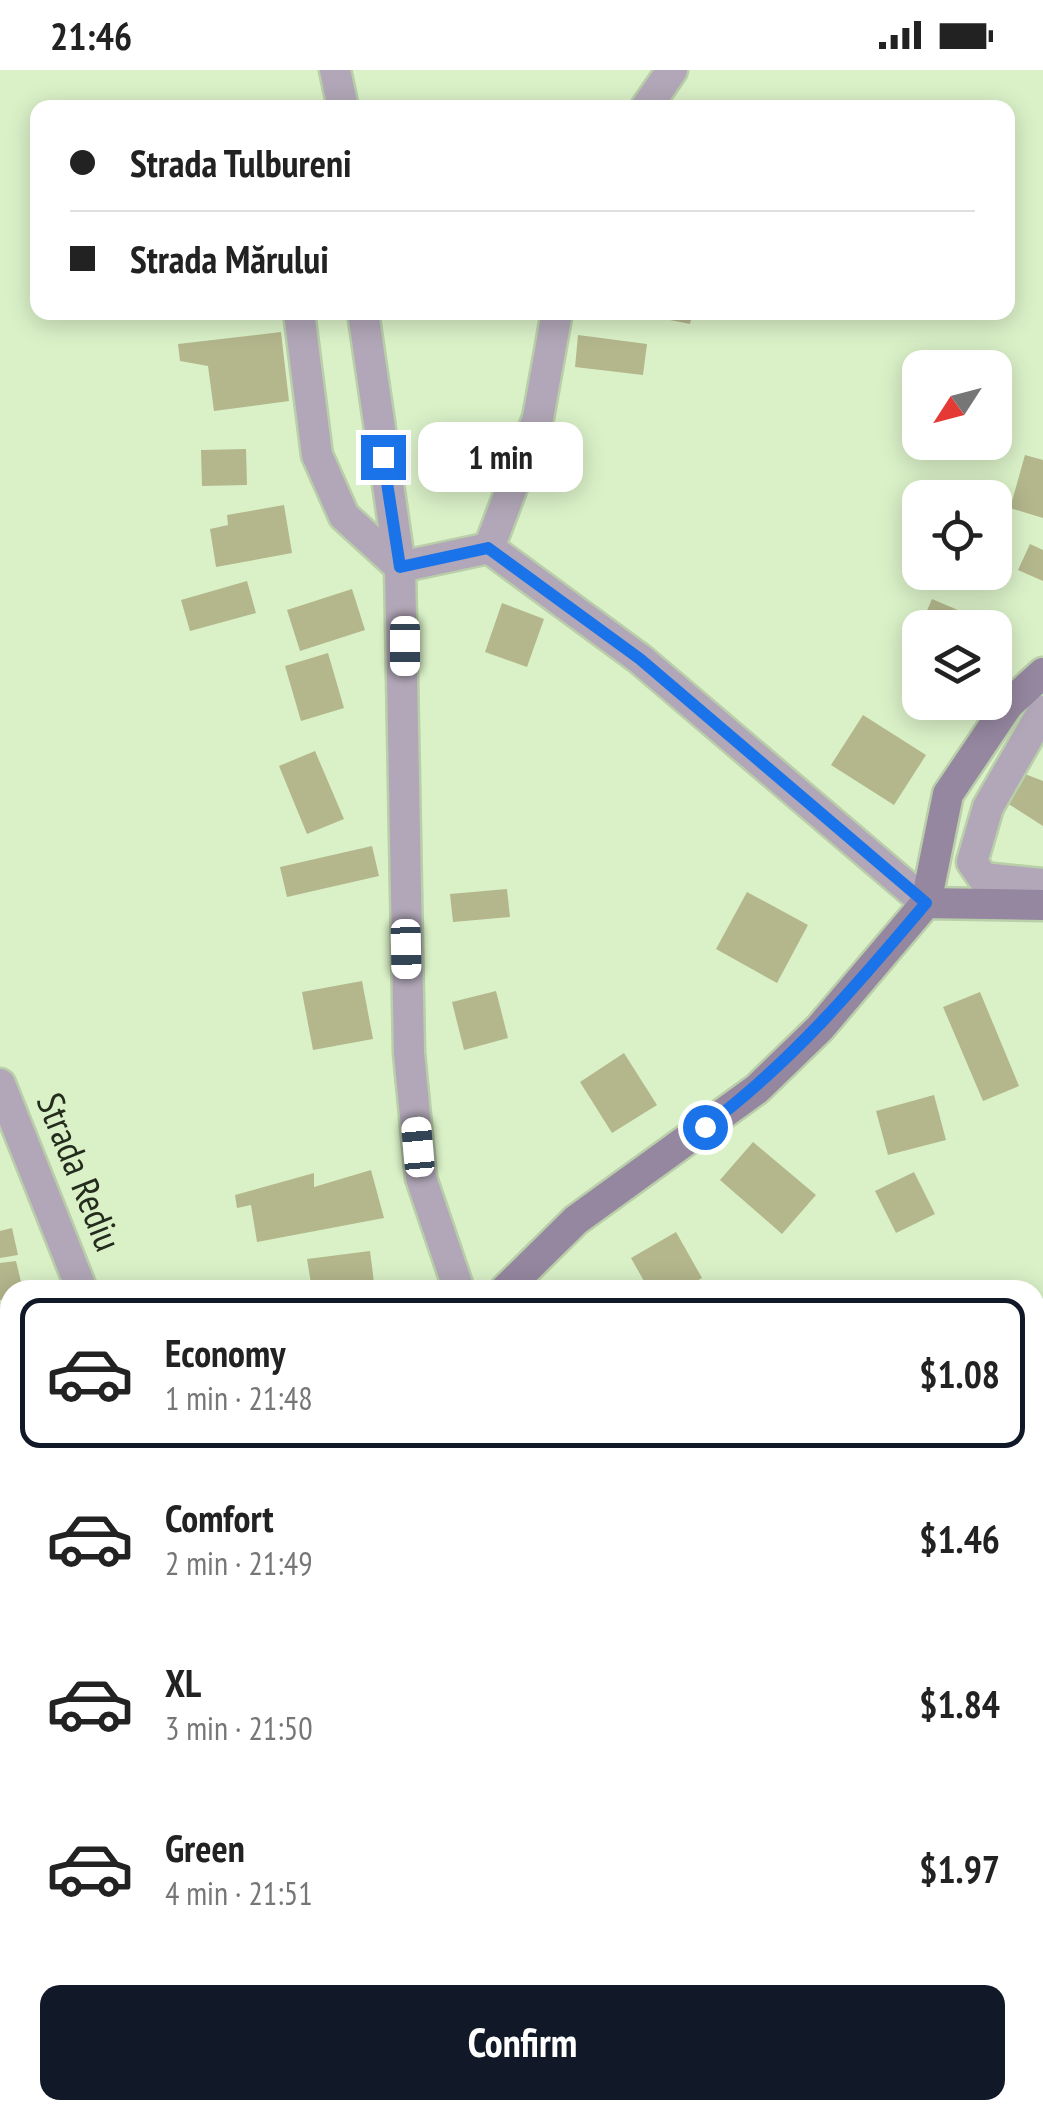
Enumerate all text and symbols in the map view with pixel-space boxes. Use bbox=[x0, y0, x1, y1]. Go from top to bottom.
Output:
text: 21:46 bbox=[50, 11, 132, 60]
text: Strada Tulbureni bbox=[130, 138, 352, 187]
text: Strada Mărului bbox=[130, 234, 329, 283]
north arrow bbox=[902, 350, 1012, 460]
map controls bbox=[902, 350, 1012, 720]
callout: 1 min bbox=[418, 422, 583, 492]
route end bbox=[361, 435, 406, 480]
text: 1 min bbox=[468, 436, 533, 478]
button: locate bbox=[902, 480, 1012, 590]
button: layers bbox=[902, 610, 1012, 720]
car bbox=[390, 616, 420, 676]
car bbox=[390, 919, 422, 979]
street label: Strada Rediu bbox=[27, 1085, 134, 1257]
route start bbox=[683, 1105, 728, 1150]
car bbox=[400, 1116, 436, 1178]
icon: car bbox=[45, 1328, 135, 1418]
text: Economy bbox=[165, 1328, 285, 1377]
text: $1.08 bbox=[919, 1349, 1000, 1398]
text: 1 min · 21:48 bbox=[165, 1377, 313, 1419]
icon: car bbox=[45, 1493, 135, 1583]
text: Comfort bbox=[165, 1493, 274, 1542]
text: $1.46 bbox=[919, 1514, 1000, 1563]
text: 2 min · 21:49 bbox=[165, 1542, 313, 1584]
icon: car bbox=[45, 1658, 135, 1748]
text: XL bbox=[165, 1658, 201, 1707]
text: $1.84 bbox=[919, 1679, 1000, 1728]
text: 3 min · 21:50 bbox=[165, 1707, 313, 1749]
icon: car bbox=[45, 1823, 135, 1913]
text: Green bbox=[165, 1823, 245, 1872]
text: $1.97 bbox=[919, 1844, 1000, 1893]
text: 4 min · 21:51 bbox=[165, 1872, 313, 1914]
button: Confirm bbox=[40, 1985, 1005, 2100]

